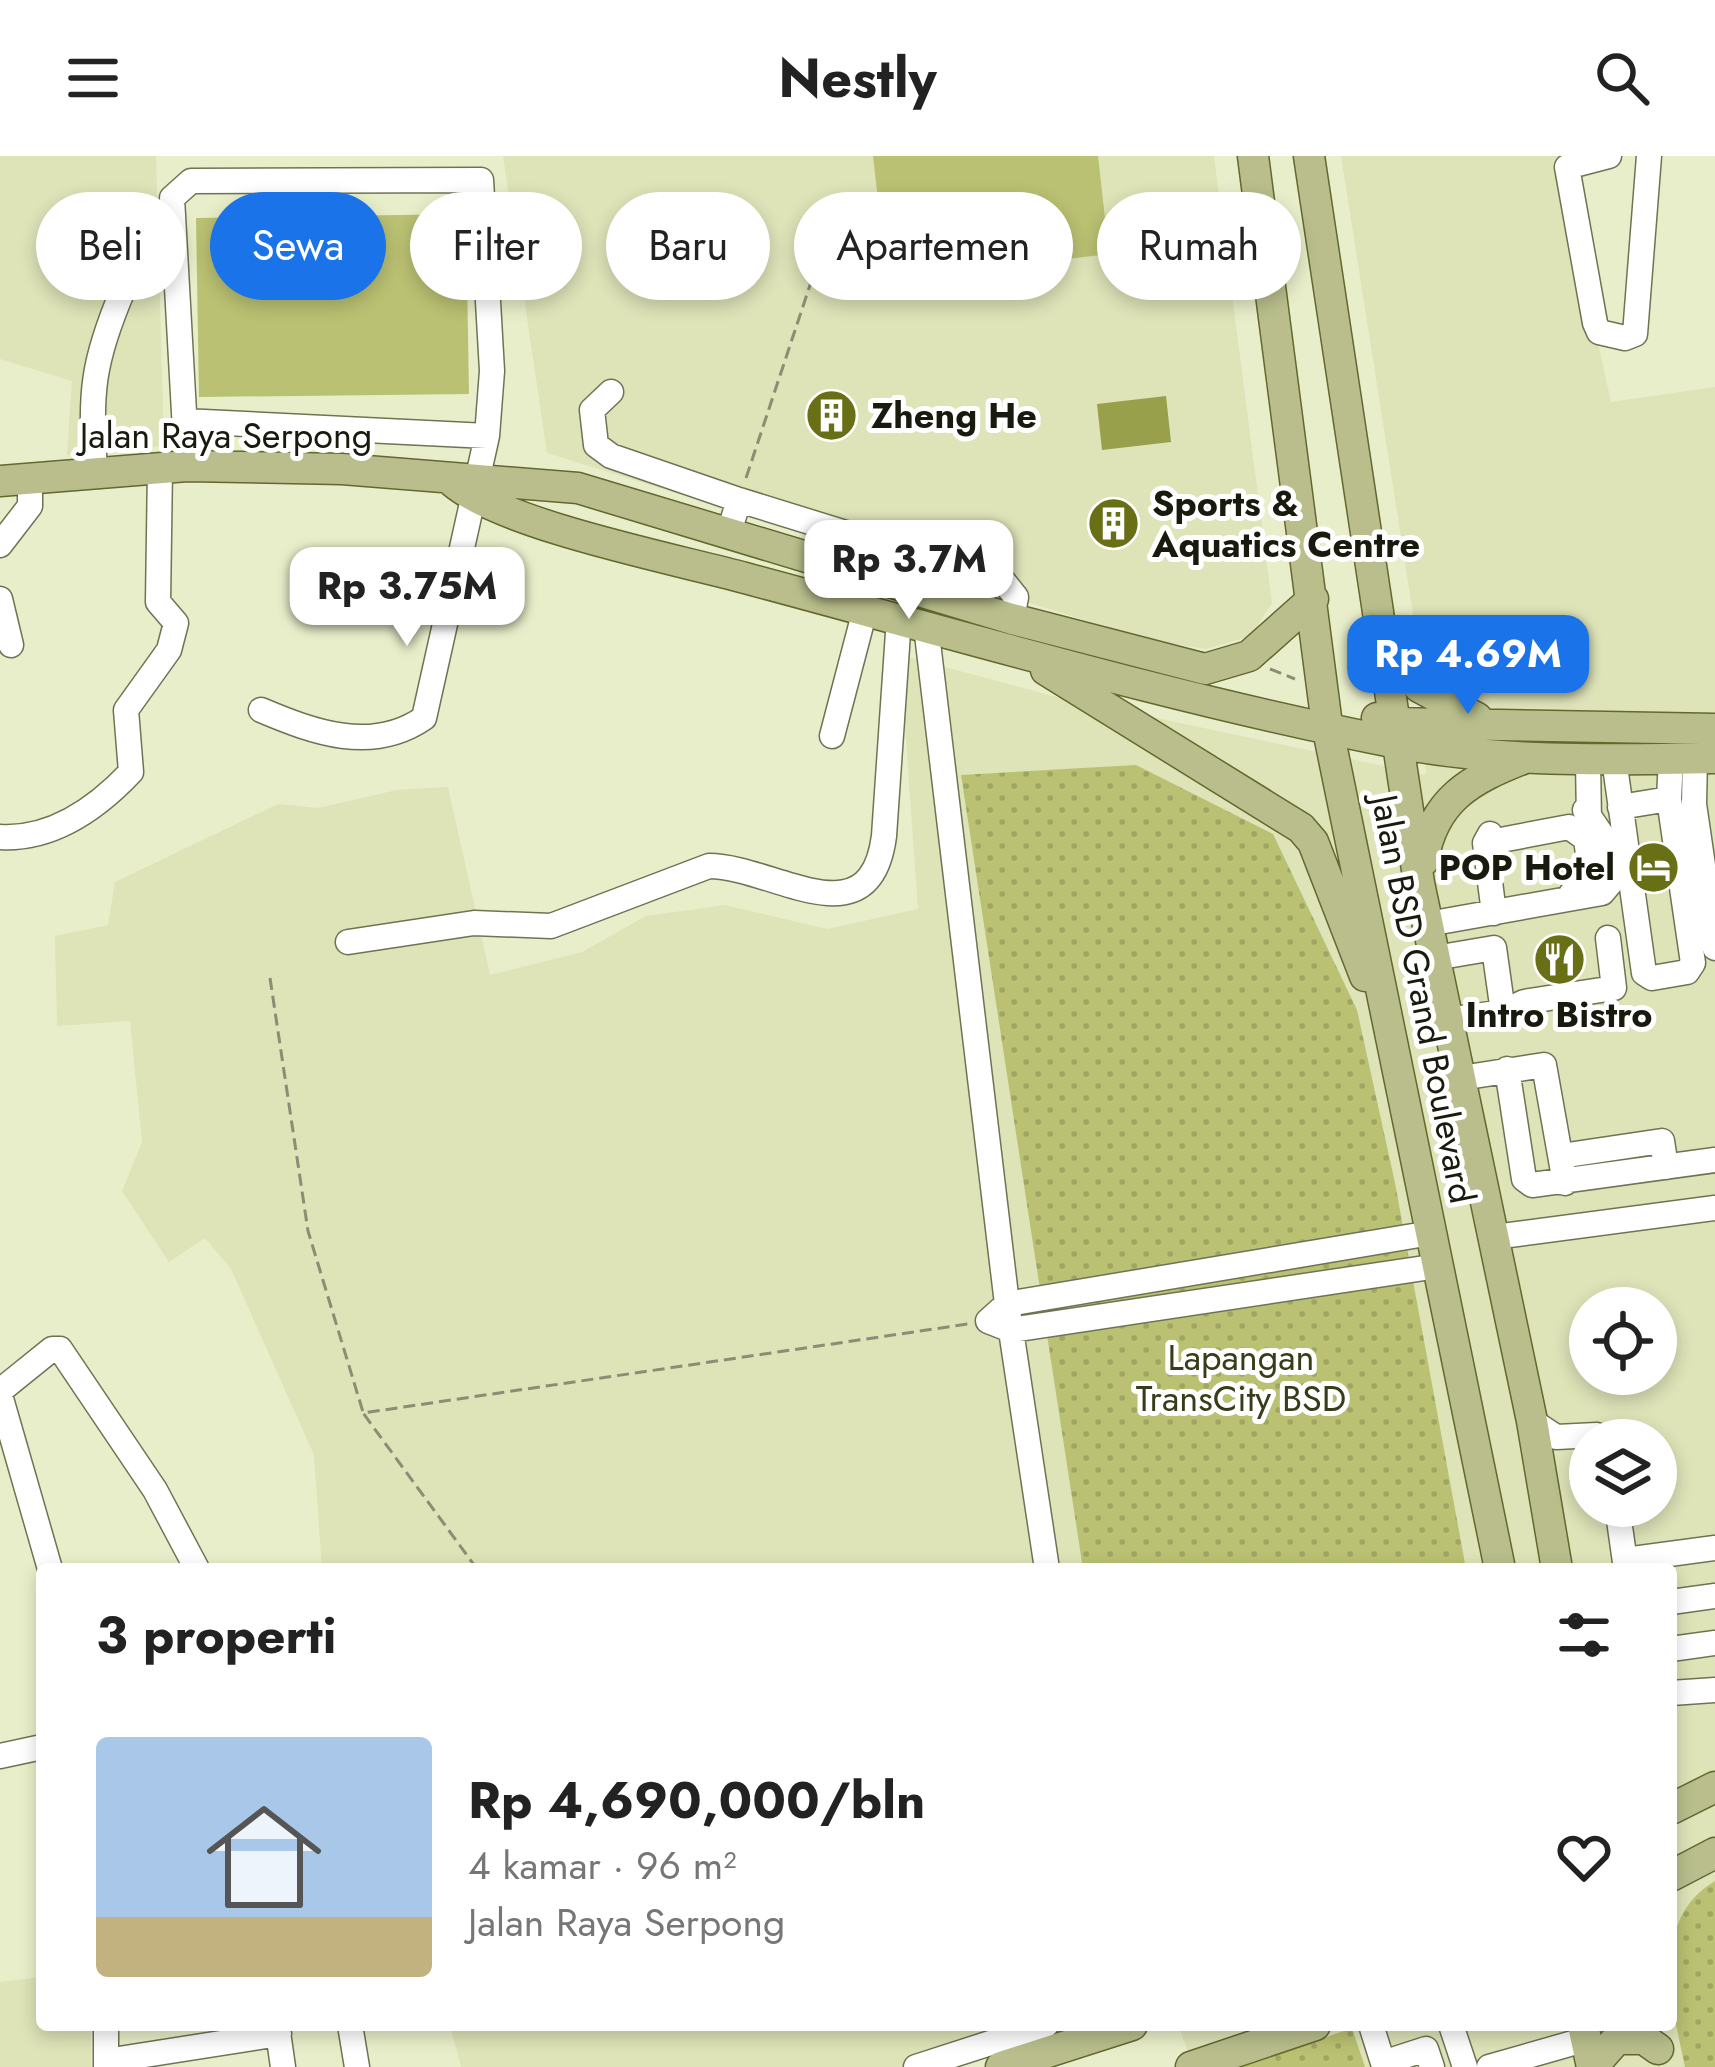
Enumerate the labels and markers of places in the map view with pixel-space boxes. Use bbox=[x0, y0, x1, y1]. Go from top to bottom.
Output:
building icon: Zheng He bbox=[804, 387, 860, 443]
place label: Zheng He bbox=[871, 389, 1037, 441]
place label: Sports & Aquatics Centre bbox=[1151, 477, 1420, 570]
building icon: Sports & Aquatics Centre bbox=[1085, 496, 1141, 552]
pin: Rp 3.7M bbox=[798, 520, 1020, 622]
pin: Rp 3.75M bbox=[283, 547, 531, 649]
pin: Rp 4.69M bbox=[1344, 615, 1592, 717]
hotel icon: POP Hotel bbox=[1626, 839, 1682, 895]
place label: POP Hotel bbox=[1438, 841, 1615, 893]
restaurant icon: Intro Bistro bbox=[1531, 931, 1587, 987]
place label: Intro Bistro bbox=[1465, 988, 1653, 1040]

